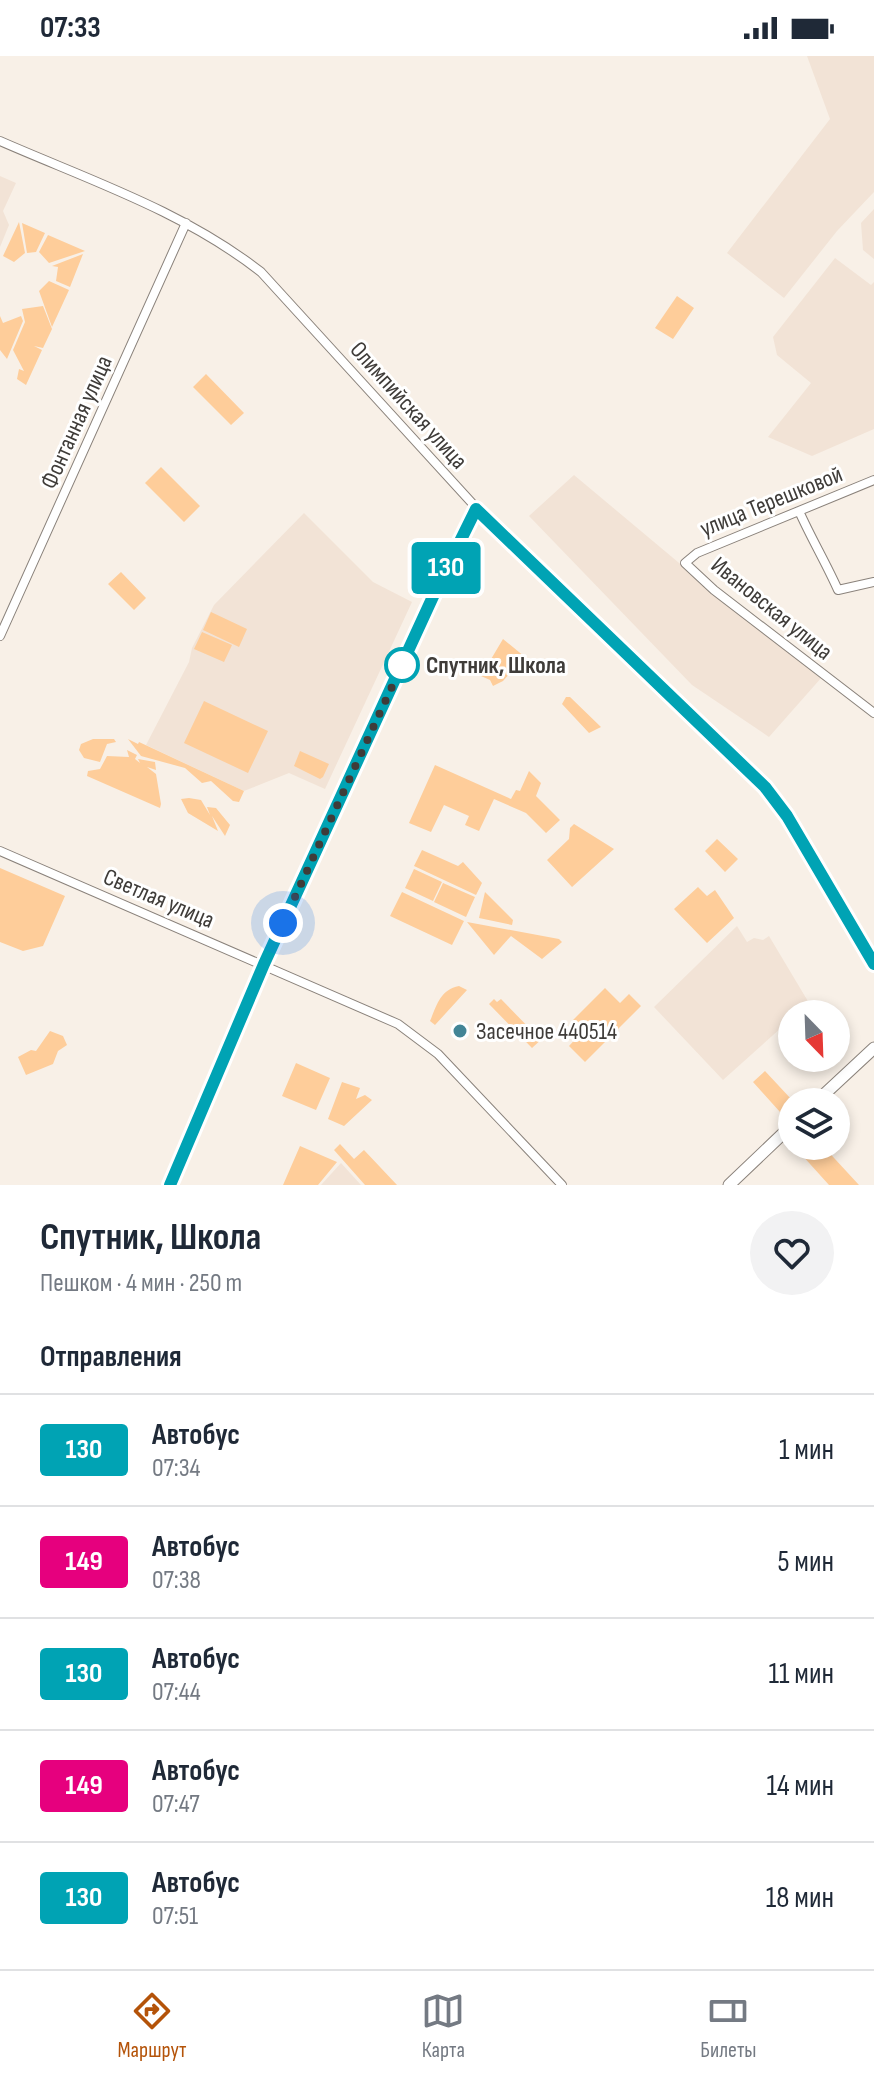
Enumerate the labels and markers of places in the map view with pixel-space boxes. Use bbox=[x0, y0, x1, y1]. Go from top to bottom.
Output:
marker: Спутник, Школа bbox=[385, 648, 419, 682]
place label: Спутник, Школа bbox=[426, 651, 566, 680]
place label: Засечное 440514 bbox=[476, 1017, 617, 1046]
marker: Засечное 440514 bbox=[451, 1022, 469, 1040]

